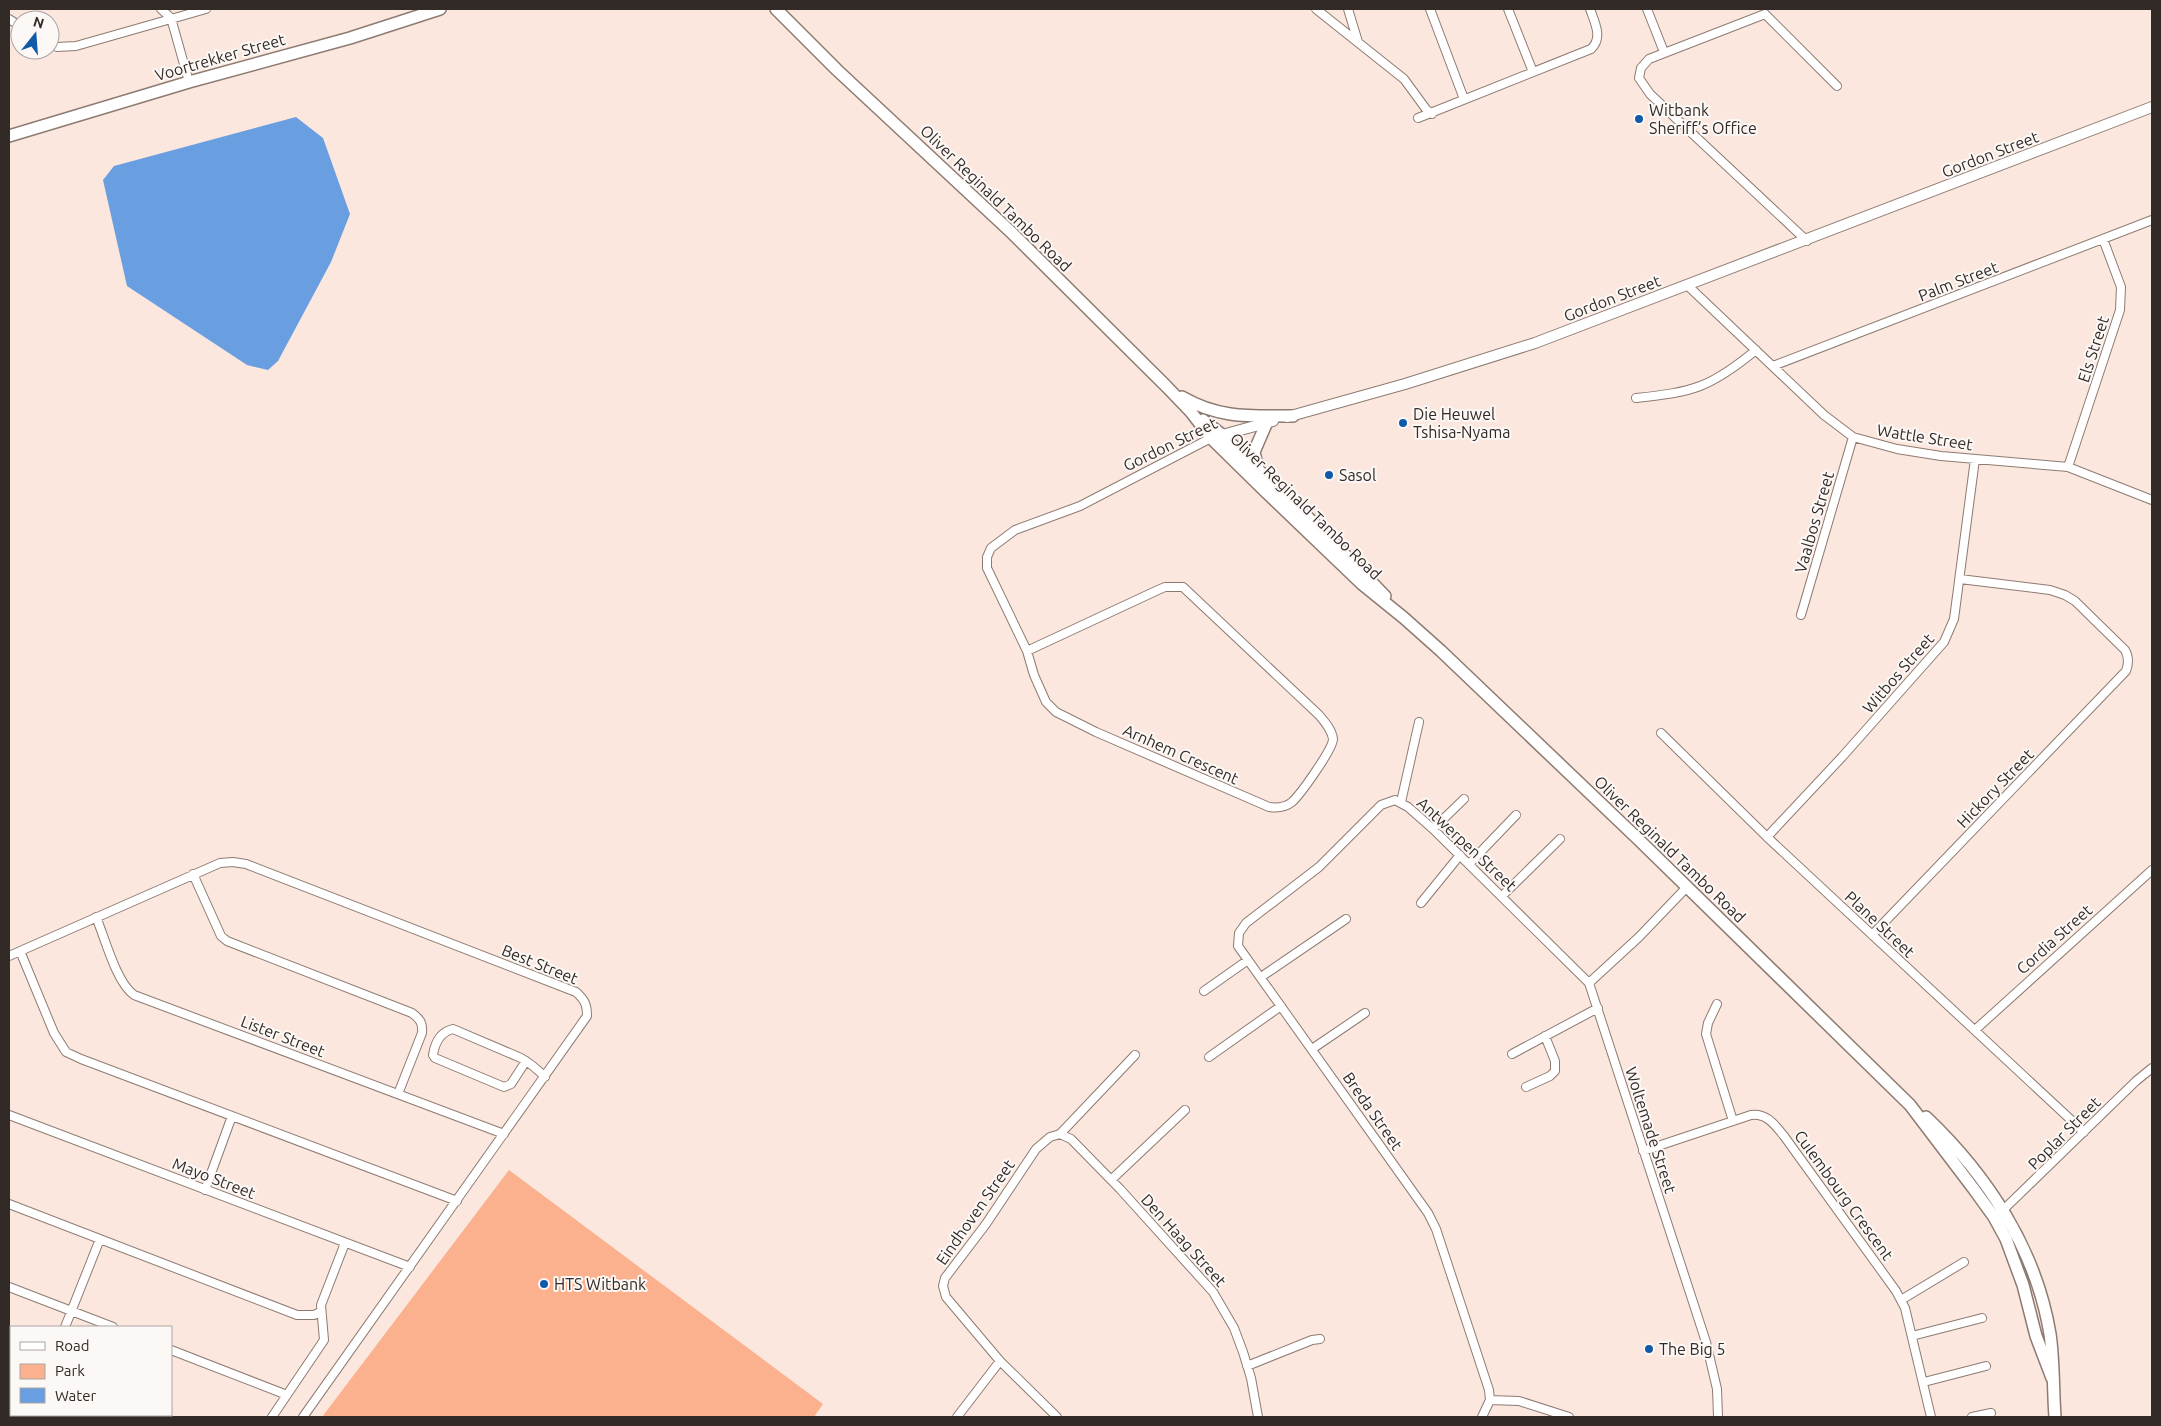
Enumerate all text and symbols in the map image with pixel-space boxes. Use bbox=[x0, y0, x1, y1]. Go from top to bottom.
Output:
north arrow bbox=[10, 10, 60, 60]
text: N bbox=[31, 13, 46, 32]
street label: Voortrekker Street bbox=[153, 30, 288, 84]
place label: Witbank Sheriff’s Office bbox=[1649, 101, 1757, 137]
marker: Witbank Sheriff’s Office bbox=[1633, 113, 1645, 125]
street label: Oliver Reginald Tambo Road bbox=[917, 121, 1075, 275]
street label: Gordon Street bbox=[1939, 127, 2042, 181]
street label: Palm Street bbox=[1916, 257, 2001, 304]
street label: Gordon Street bbox=[1561, 271, 1664, 325]
street label: Els Street bbox=[2074, 313, 2112, 384]
place label: Die Heuwel Tshisa-Nyama bbox=[1413, 405, 1510, 441]
street label: Gordon Street bbox=[1120, 413, 1221, 474]
marker: Die Heuwel Tshisa-Nyama bbox=[1397, 417, 1409, 429]
street label: Wattle Street bbox=[1876, 421, 1975, 454]
street label: Oliver Reginald Tambo Road bbox=[1227, 429, 1385, 583]
place label: Sasol bbox=[1339, 466, 1376, 484]
marker: Sasol bbox=[1323, 469, 1335, 481]
street label: Vaalbos Street bbox=[1791, 469, 1837, 575]
street label: Witbos Street bbox=[1859, 629, 1938, 716]
street label: Arnhem Crescent bbox=[1121, 720, 1242, 788]
street label: Hickory Street bbox=[1953, 745, 2037, 831]
street label: Oliver Reginald Tambo Road bbox=[1591, 772, 1749, 926]
street label: Antwerpen Street bbox=[1414, 793, 1521, 895]
street label: Plane Street bbox=[1842, 887, 1919, 961]
street label: Cordia Street bbox=[2013, 900, 2096, 977]
street label: Best Street bbox=[499, 941, 581, 988]
street label: Lister Street bbox=[238, 1012, 328, 1061]
street label: Woltemade Street bbox=[1622, 1065, 1680, 1196]
street label: Breda Street bbox=[1340, 1069, 1407, 1154]
street label: Poplar Street bbox=[2024, 1093, 2104, 1173]
street label: Culembourg Crescent bbox=[1791, 1127, 1897, 1264]
street label: Mayo Street bbox=[170, 1154, 259, 1202]
street label: Eindhoven Street bbox=[932, 1156, 1018, 1268]
street label: Den Haag Street bbox=[1138, 1190, 1231, 1290]
place label: HTS Witbank bbox=[554, 1275, 646, 1293]
marker: HTS Witbank bbox=[538, 1278, 550, 1290]
legend bbox=[10, 1326, 172, 1416]
text: Road bbox=[55, 1337, 90, 1354]
place label: The Big 5 bbox=[1659, 1340, 1725, 1358]
marker: The Big 5 bbox=[1643, 1343, 1655, 1355]
text: Park bbox=[55, 1362, 85, 1379]
text: Water bbox=[55, 1387, 96, 1404]

